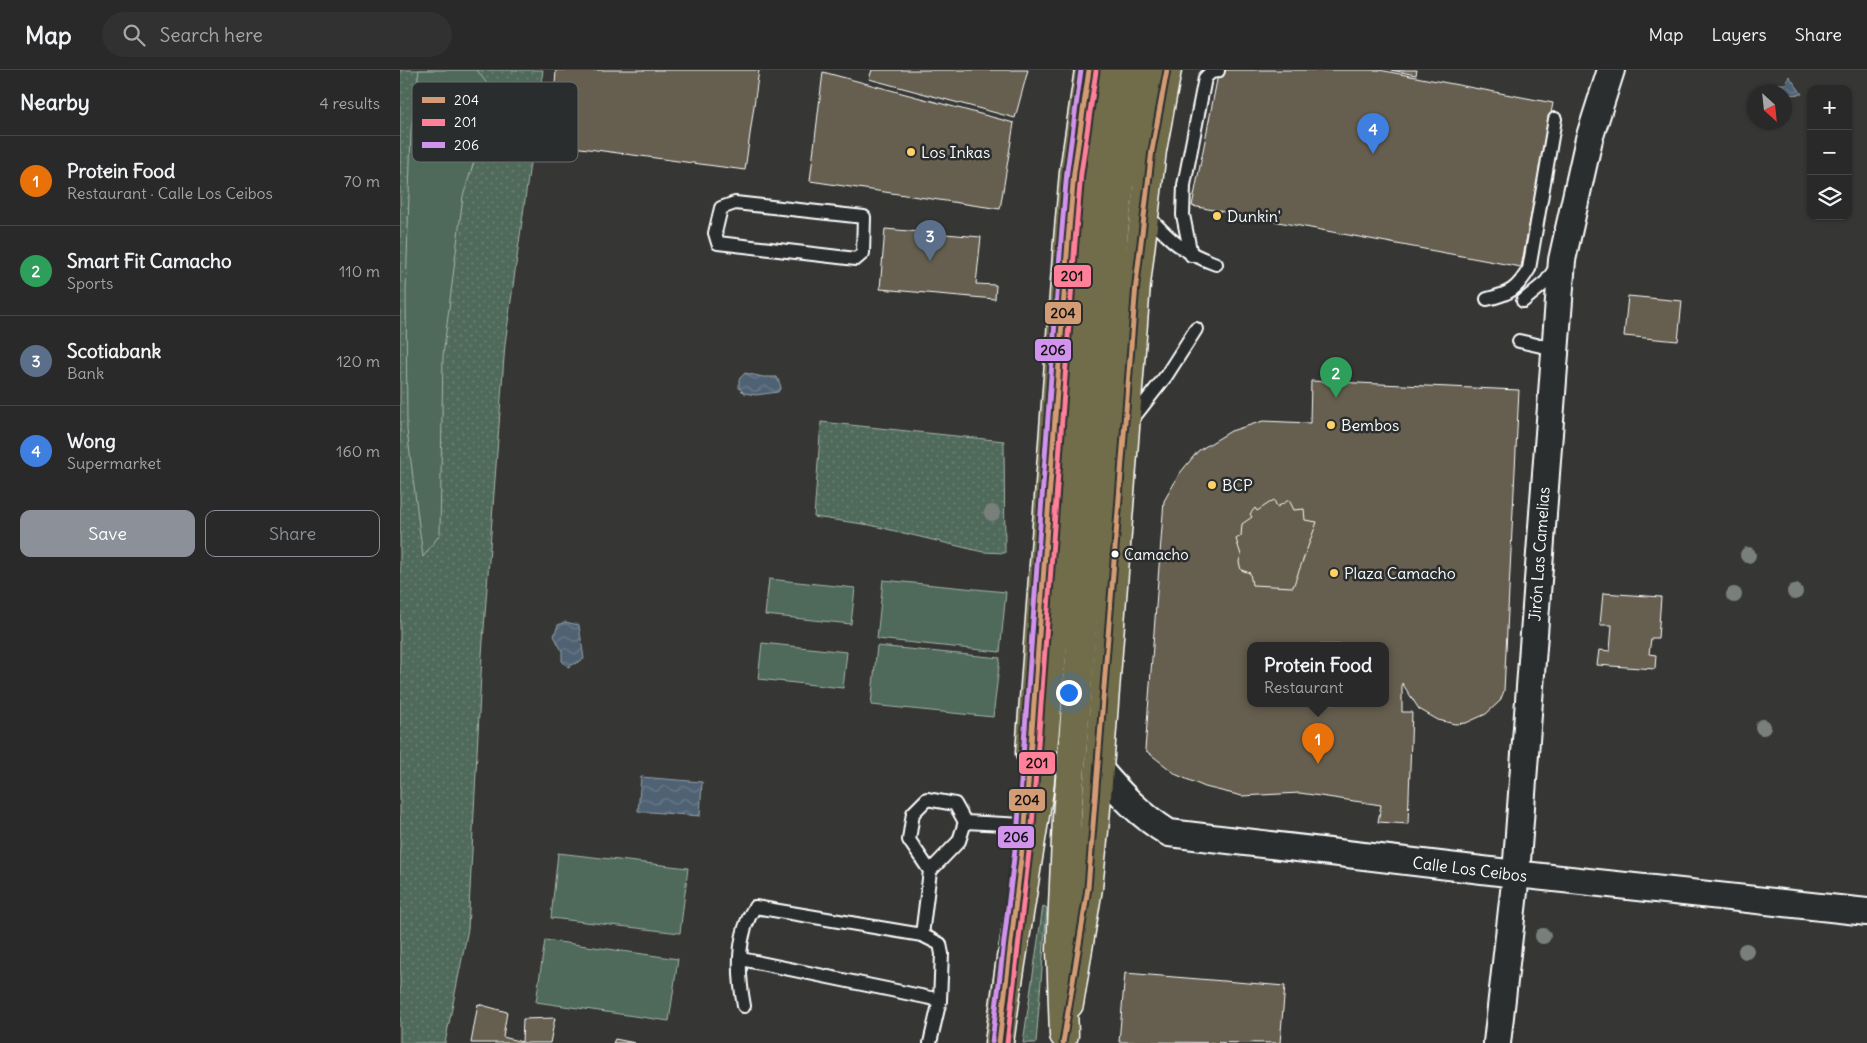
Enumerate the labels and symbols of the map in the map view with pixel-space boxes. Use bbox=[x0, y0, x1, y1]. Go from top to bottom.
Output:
legend bbox=[412, 82, 578, 162]
north arrow bbox=[1747, 85, 1792, 130]
text: 204 bbox=[454, 91, 479, 109]
text: 201 bbox=[454, 113, 476, 131]
pin: 4 bbox=[1357, 113, 1389, 154]
text: 206 bbox=[454, 136, 479, 154]
place label: Los Inkas bbox=[921, 142, 990, 162]
marker: Los Inkas bbox=[905, 146, 917, 158]
place label: Dunkin' bbox=[1227, 206, 1281, 226]
marker: Dunkin' bbox=[1211, 210, 1223, 222]
pin: 3 bbox=[914, 220, 946, 261]
line badge: 201 bbox=[1053, 264, 1092, 288]
text: 201 bbox=[1061, 267, 1083, 285]
line badge: 204 bbox=[1044, 301, 1082, 325]
text: 204 bbox=[1051, 304, 1075, 322]
line badge: 206 bbox=[1034, 338, 1072, 362]
text: 206 bbox=[1041, 341, 1065, 359]
pin: 2 bbox=[1320, 357, 1352, 398]
place label: Bembos bbox=[1341, 415, 1399, 435]
marker: Bembos bbox=[1325, 419, 1337, 431]
place label: BCP bbox=[1222, 475, 1253, 495]
marker: BCP bbox=[1206, 479, 1218, 491]
street label: Jirón Las Camelias bbox=[1524, 486, 1554, 622]
place label: Camacho bbox=[1124, 545, 1189, 564]
marker: Camacho bbox=[1110, 549, 1120, 559]
place label: Plaza Camacho bbox=[1344, 563, 1456, 583]
marker: Plaza Camacho bbox=[1328, 567, 1340, 579]
your location bbox=[1056, 680, 1082, 706]
pin: 1 bbox=[1302, 723, 1334, 764]
line badge: 201 bbox=[1018, 751, 1056, 775]
text: 201 bbox=[1026, 754, 1048, 772]
line badge: 204 bbox=[1008, 788, 1046, 812]
text: 204 bbox=[1015, 791, 1039, 809]
line badge: 206 bbox=[997, 825, 1035, 849]
text: 206 bbox=[1004, 828, 1028, 846]
street label: Calle Los Ceibos bbox=[1412, 852, 1528, 886]

